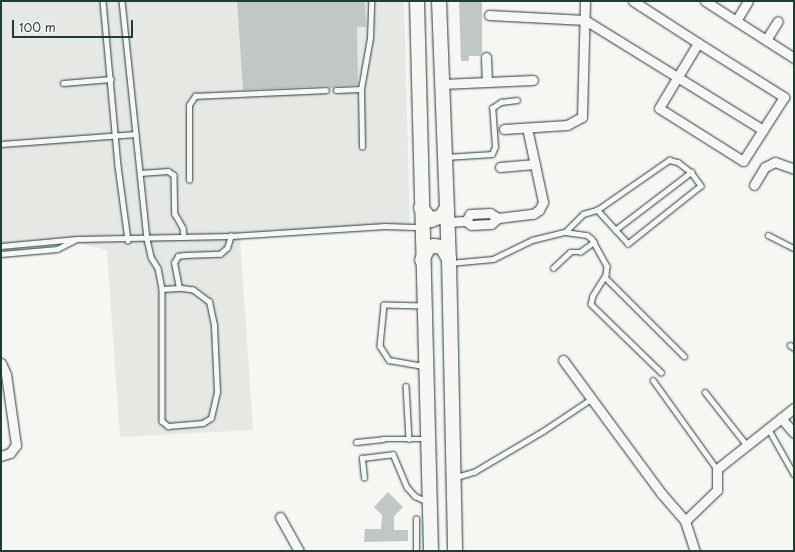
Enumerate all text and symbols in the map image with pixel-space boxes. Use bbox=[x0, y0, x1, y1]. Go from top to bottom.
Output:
scale bar bbox=[14, 12, 135, 38]
text: 100 m bbox=[19, 18, 56, 36]

